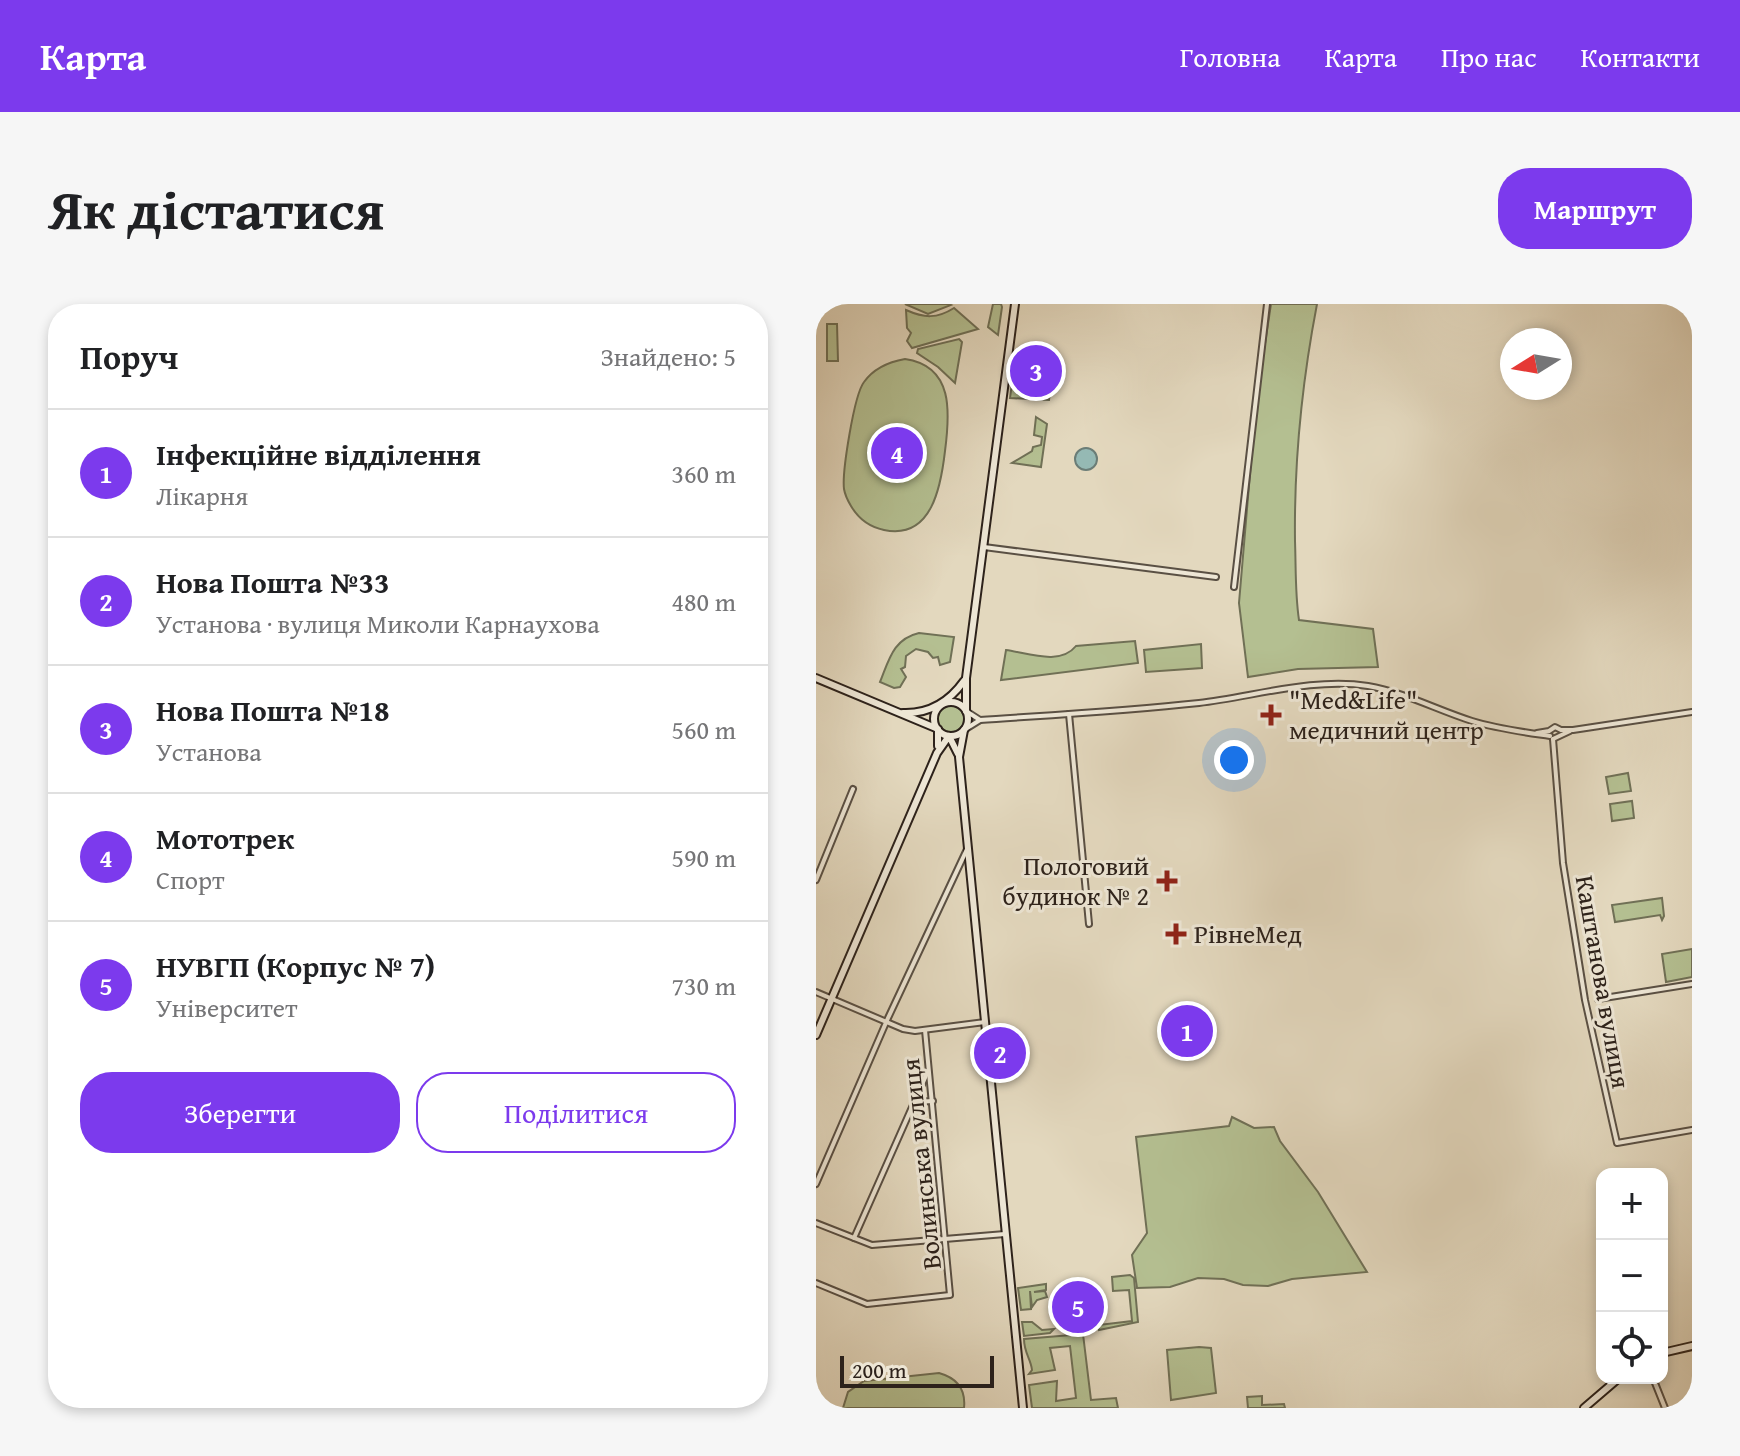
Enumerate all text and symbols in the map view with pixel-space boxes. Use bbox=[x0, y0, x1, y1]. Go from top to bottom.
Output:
text: Карта bbox=[40, 28, 146, 84]
text: Головна bbox=[1180, 36, 1280, 77]
text: Карта bbox=[1324, 36, 1397, 77]
text: Про нас bbox=[1441, 36, 1537, 77]
text: Контакти bbox=[1581, 36, 1700, 77]
text: Як дістатися bbox=[48, 167, 384, 250]
button: Маршрут bbox=[1498, 168, 1692, 249]
north arrow bbox=[1500, 328, 1572, 400]
text: Поруч bbox=[80, 332, 178, 381]
text: Знайдено: 5 bbox=[600, 337, 736, 376]
pin: 3 bbox=[1010, 341, 1062, 401]
pin: 4 bbox=[871, 423, 923, 483]
text: Інфекційне відділення bbox=[156, 432, 481, 476]
text: 1 bbox=[99, 454, 113, 493]
text: 360 m bbox=[671, 454, 736, 493]
text: Лікарня bbox=[156, 476, 248, 515]
text: Нова Пошта №33 bbox=[156, 560, 390, 604]
text: 2 bbox=[99, 582, 113, 621]
text: 480 m bbox=[671, 582, 736, 621]
text: Установа · вулиця Миколи Карнаухова bbox=[156, 604, 600, 643]
place label: "Med&Life" медичний центр bbox=[1289, 680, 1484, 749]
text: Нова Пошта №18 bbox=[156, 688, 390, 732]
marker: "Med&Life" медичний центр bbox=[1260, 704, 1282, 726]
text: 3 bbox=[99, 710, 113, 749]
text: 560 m bbox=[671, 710, 736, 749]
text: Установа bbox=[156, 732, 262, 771]
your location bbox=[1214, 740, 1254, 780]
text: Мототрек bbox=[156, 816, 294, 860]
text: 4 bbox=[99, 838, 113, 877]
text: 590 m bbox=[671, 838, 736, 877]
place label: Пологовий будинок № 2 bbox=[1002, 846, 1149, 915]
text: Спорт bbox=[156, 860, 225, 899]
marker: Пологовий будинок № 2 bbox=[1156, 870, 1178, 892]
street label: Каштанова вулиця bbox=[1566, 872, 1641, 1092]
place label: РівнеМед bbox=[1194, 914, 1302, 953]
marker: РівнеМед bbox=[1165, 923, 1187, 945]
text: НУВГП (Корпус № 7) bbox=[156, 944, 435, 988]
text: 5 bbox=[99, 966, 113, 1005]
text: 730 m bbox=[671, 966, 736, 1005]
text: Університет bbox=[156, 988, 297, 1027]
pin: 1 bbox=[1161, 1001, 1213, 1061]
pin: 2 bbox=[974, 1023, 1026, 1083]
street label: Волинська вулиця bbox=[890, 1057, 951, 1272]
button: Зберегти bbox=[80, 1072, 400, 1153]
button: Поділитися bbox=[416, 1072, 736, 1153]
map controls bbox=[1596, 1168, 1668, 1384]
button: + bbox=[1596, 1168, 1668, 1240]
button: − bbox=[1596, 1240, 1668, 1312]
pin: 5 bbox=[1052, 1277, 1104, 1337]
button: locate bbox=[1596, 1312, 1668, 1384]
scale bar bbox=[840, 1352, 994, 1388]
text: 200 m bbox=[852, 1354, 907, 1386]

